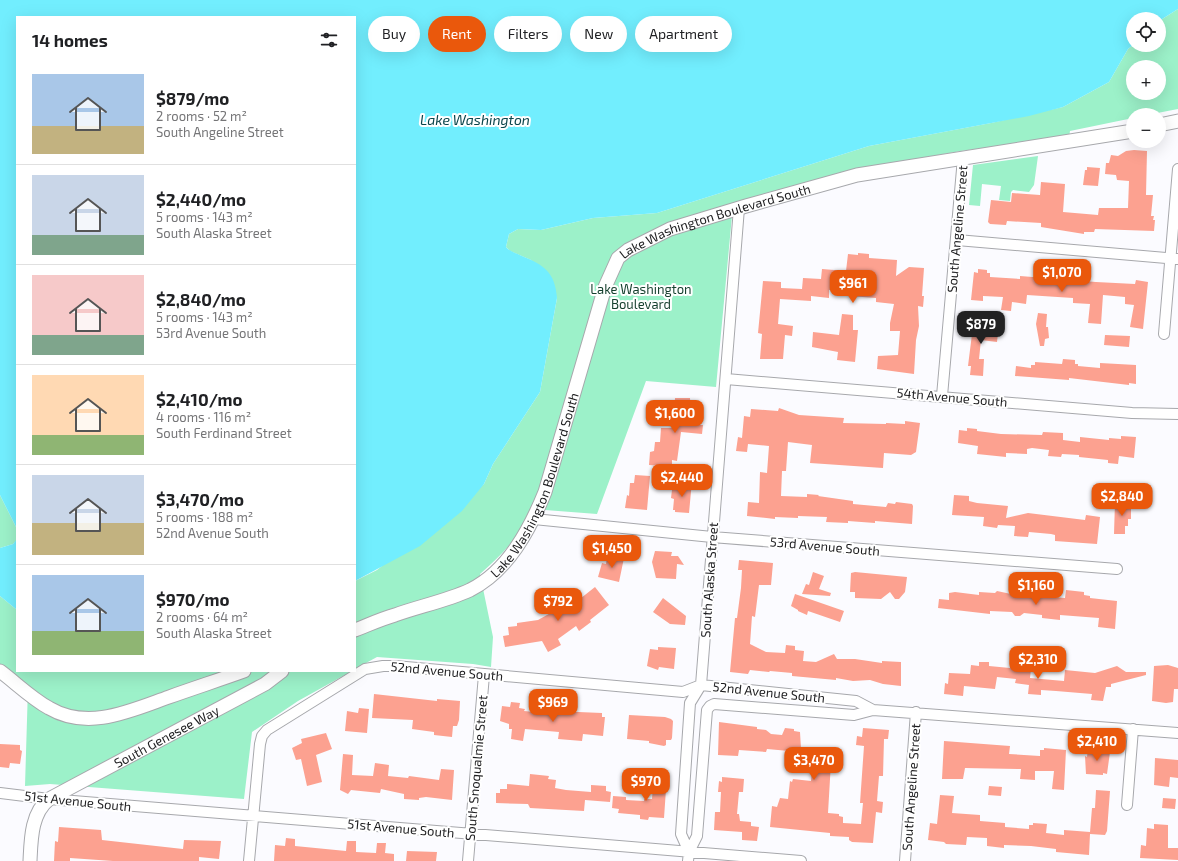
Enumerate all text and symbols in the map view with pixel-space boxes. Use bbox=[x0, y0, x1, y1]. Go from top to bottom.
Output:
map controls bbox=[1126, 12, 1166, 148]
button: locate bbox=[1126, 12, 1166, 52]
chip: Buy bbox=[368, 16, 420, 52]
chip: Rent bbox=[428, 16, 486, 52]
chip: Filters bbox=[494, 16, 562, 52]
chip: New bbox=[570, 16, 627, 52]
chip: Apartment bbox=[635, 16, 732, 52]
icon: filters bbox=[318, 29, 340, 51]
text: 14 homes bbox=[32, 30, 108, 50]
button: + bbox=[1126, 60, 1166, 100]
text: $879/mo bbox=[156, 88, 229, 108]
icon: home bbox=[64, 90, 112, 138]
text: 2 rooms · 52 m² bbox=[156, 108, 247, 124]
button: − bbox=[1126, 108, 1166, 148]
water label: Lake Washington bbox=[420, 111, 530, 128]
text: South Angeline Street bbox=[156, 124, 284, 140]
street label: South Angeline Street bbox=[943, 165, 971, 293]
street label: Lake Washington Boulevard South bbox=[616, 180, 812, 262]
text: $2,440/mo bbox=[156, 189, 246, 209]
icon: home bbox=[64, 191, 112, 239]
text: 5 rooms · 143 m² bbox=[156, 209, 253, 225]
text: South Alaska Street bbox=[156, 225, 272, 241]
pin: $1,070 bbox=[1029, 259, 1095, 293]
text: $1,070 bbox=[1042, 264, 1082, 280]
pin: $961 bbox=[829, 270, 877, 304]
text: $961 bbox=[839, 275, 867, 291]
park label: Lake Washington Boulevard bbox=[590, 281, 692, 312]
text: $2,840/mo bbox=[156, 289, 246, 309]
icon: home bbox=[64, 291, 112, 339]
text: 5 rooms · 143 m² bbox=[156, 309, 253, 325]
pin: $879 bbox=[957, 311, 1005, 345]
text: $879 bbox=[966, 316, 996, 332]
text: 53rd Avenue South bbox=[156, 325, 266, 341]
street label: 54th Avenue South bbox=[896, 384, 1008, 410]
text: $2,410/mo bbox=[156, 389, 243, 409]
icon: home bbox=[64, 391, 112, 439]
street label: Lake Washington Boulevard South bbox=[487, 391, 582, 581]
pin: $1,600 bbox=[642, 400, 708, 434]
text: $1,600 bbox=[655, 405, 695, 421]
text: 4 rooms · 116 m² bbox=[156, 409, 251, 425]
text: South Ferdinand Street bbox=[156, 425, 292, 441]
pin: $2,440 bbox=[649, 464, 715, 498]
text: $2,440 bbox=[661, 469, 703, 485]
pin: $2,840 bbox=[1089, 483, 1155, 517]
text: $2,840 bbox=[1101, 488, 1143, 504]
text: $3,470/mo bbox=[156, 489, 244, 509]
icon: home bbox=[64, 491, 112, 539]
text: 5 rooms · 188 m² bbox=[156, 509, 253, 525]
street label: South Alaska Street bbox=[697, 522, 721, 638]
text: 52nd Avenue South bbox=[156, 525, 269, 541]
street label: 53rd Avenue South bbox=[769, 533, 881, 559]
pin: $1,450 bbox=[579, 535, 645, 569]
text: $1,450 bbox=[592, 540, 632, 556]
pin: $1,160 bbox=[1003, 572, 1069, 606]
text: $1,160 bbox=[1017, 577, 1055, 593]
pin: $792 bbox=[534, 588, 582, 622]
text: $970/mo bbox=[156, 589, 229, 609]
icon: home bbox=[64, 591, 112, 639]
text: $792 bbox=[543, 593, 573, 609]
text: 2 rooms · 64 m² bbox=[156, 609, 248, 625]
text: South Alaska Street bbox=[156, 625, 272, 641]
pin: $2,310 bbox=[1005, 646, 1071, 680]
text: $2,310 bbox=[1018, 651, 1058, 667]
street label: 52nd Avenue South bbox=[390, 658, 504, 684]
street label: 52nd Avenue South bbox=[712, 678, 826, 706]
pin: $969 bbox=[529, 689, 577, 723]
street label: South Snoqualmie Street bbox=[462, 694, 490, 842]
text: $969 bbox=[538, 694, 568, 710]
street label: South Genesee Way bbox=[111, 702, 222, 771]
street label: South Angeline Street bbox=[899, 723, 923, 851]
pin: $2,410 bbox=[1064, 728, 1130, 762]
text: $2,410 bbox=[1077, 733, 1117, 749]
pin: $3,470 bbox=[781, 747, 847, 781]
text: $3,470 bbox=[793, 752, 835, 768]
pin: $970 bbox=[622, 768, 670, 802]
text: $970 bbox=[631, 773, 661, 789]
street label: 51st Avenue South bbox=[24, 787, 132, 815]
street label: 51st Avenue South bbox=[347, 815, 455, 841]

